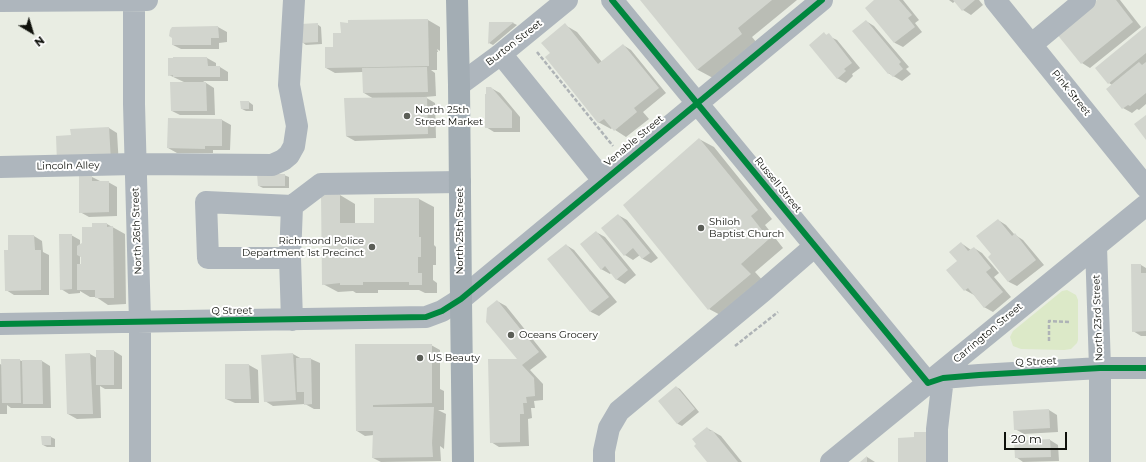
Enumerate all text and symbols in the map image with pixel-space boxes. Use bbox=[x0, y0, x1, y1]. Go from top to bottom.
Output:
north arrow bbox=[12, 12, 52, 52]
street label: Burton Street bbox=[483, 17, 545, 69]
text: N bbox=[32, 33, 47, 50]
street label: Pink Street bbox=[1049, 68, 1093, 118]
place label: North 25th Street Market bbox=[415, 104, 483, 128]
marker: North 25th Street Market bbox=[402, 111, 412, 121]
street label: Venable Street bbox=[602, 113, 666, 169]
street label: Russell Street bbox=[752, 155, 804, 215]
street label: Lincoln Alley bbox=[36, 159, 100, 173]
street label: North 26th Street bbox=[129, 187, 145, 275]
street label: North 25th Street bbox=[454, 187, 466, 275]
place label: Shiloh Baptist Church bbox=[709, 216, 784, 240]
marker: Shiloh Baptist Church bbox=[696, 223, 706, 233]
place label: Richmond Police Department 1st Precinct bbox=[242, 235, 364, 258]
marker: Richmond Police Department 1st Precinct bbox=[367, 242, 377, 252]
street label: North 23rd Street bbox=[1090, 274, 1106, 362]
street label: Carrington Street bbox=[951, 300, 1025, 366]
street label: Q Street bbox=[211, 305, 253, 317]
place label: Oceans Grocery bbox=[519, 329, 598, 341]
marker: Oceans Grocery bbox=[506, 330, 516, 340]
place label: US Beauty bbox=[428, 352, 480, 364]
marker: US Beauty bbox=[415, 353, 425, 363]
street label: Q Street bbox=[1015, 355, 1057, 369]
scale bar bbox=[1006, 424, 1069, 450]
text: 20 m bbox=[1011, 431, 1042, 446]

